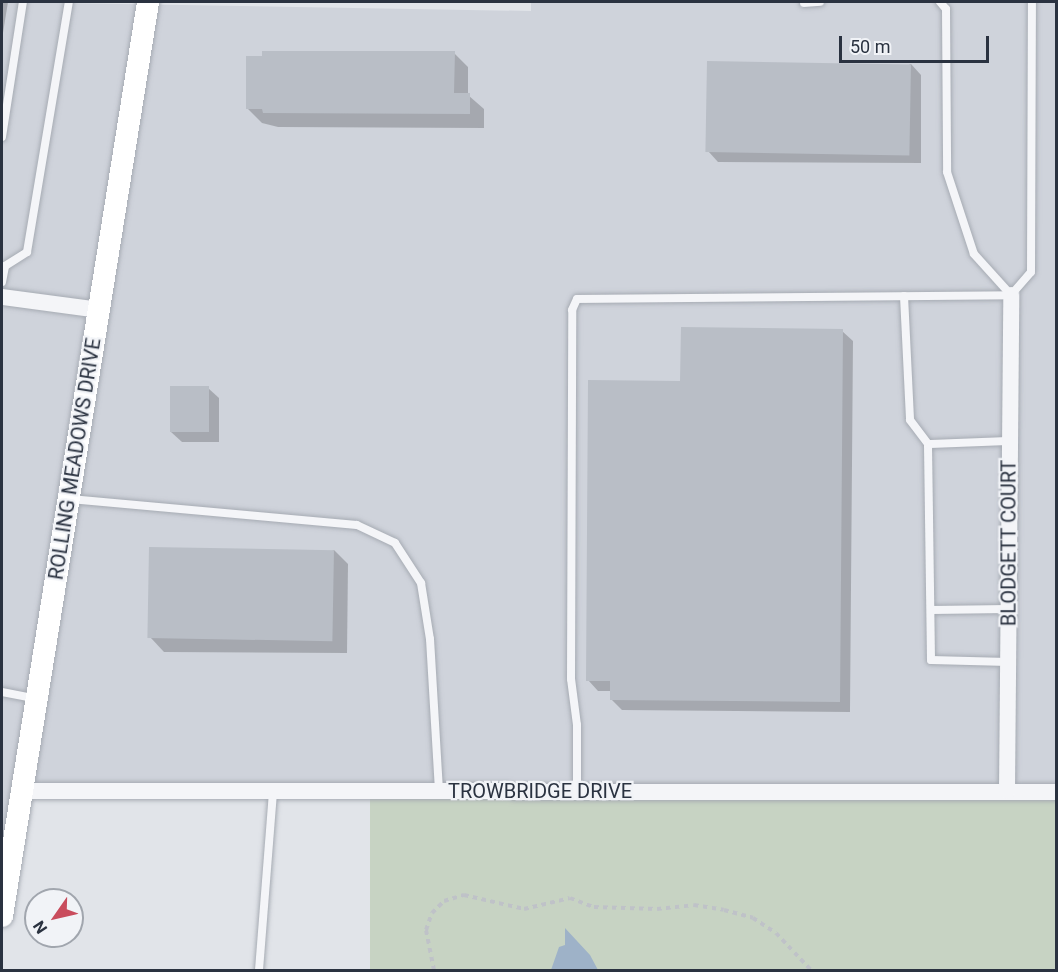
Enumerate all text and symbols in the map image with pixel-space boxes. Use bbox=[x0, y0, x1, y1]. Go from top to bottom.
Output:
scale bar bbox=[842, 24, 992, 62]
text: 50 m bbox=[850, 36, 890, 57]
street label: ROLLING MEADOWS DRIVE bbox=[44, 337, 106, 581]
street label: BLODGETT COURT bbox=[997, 460, 1021, 626]
street label: TROWBRIDGE DRIVE bbox=[448, 779, 632, 803]
north arrow bbox=[24, 888, 84, 948]
text: N bbox=[29, 917, 51, 937]

